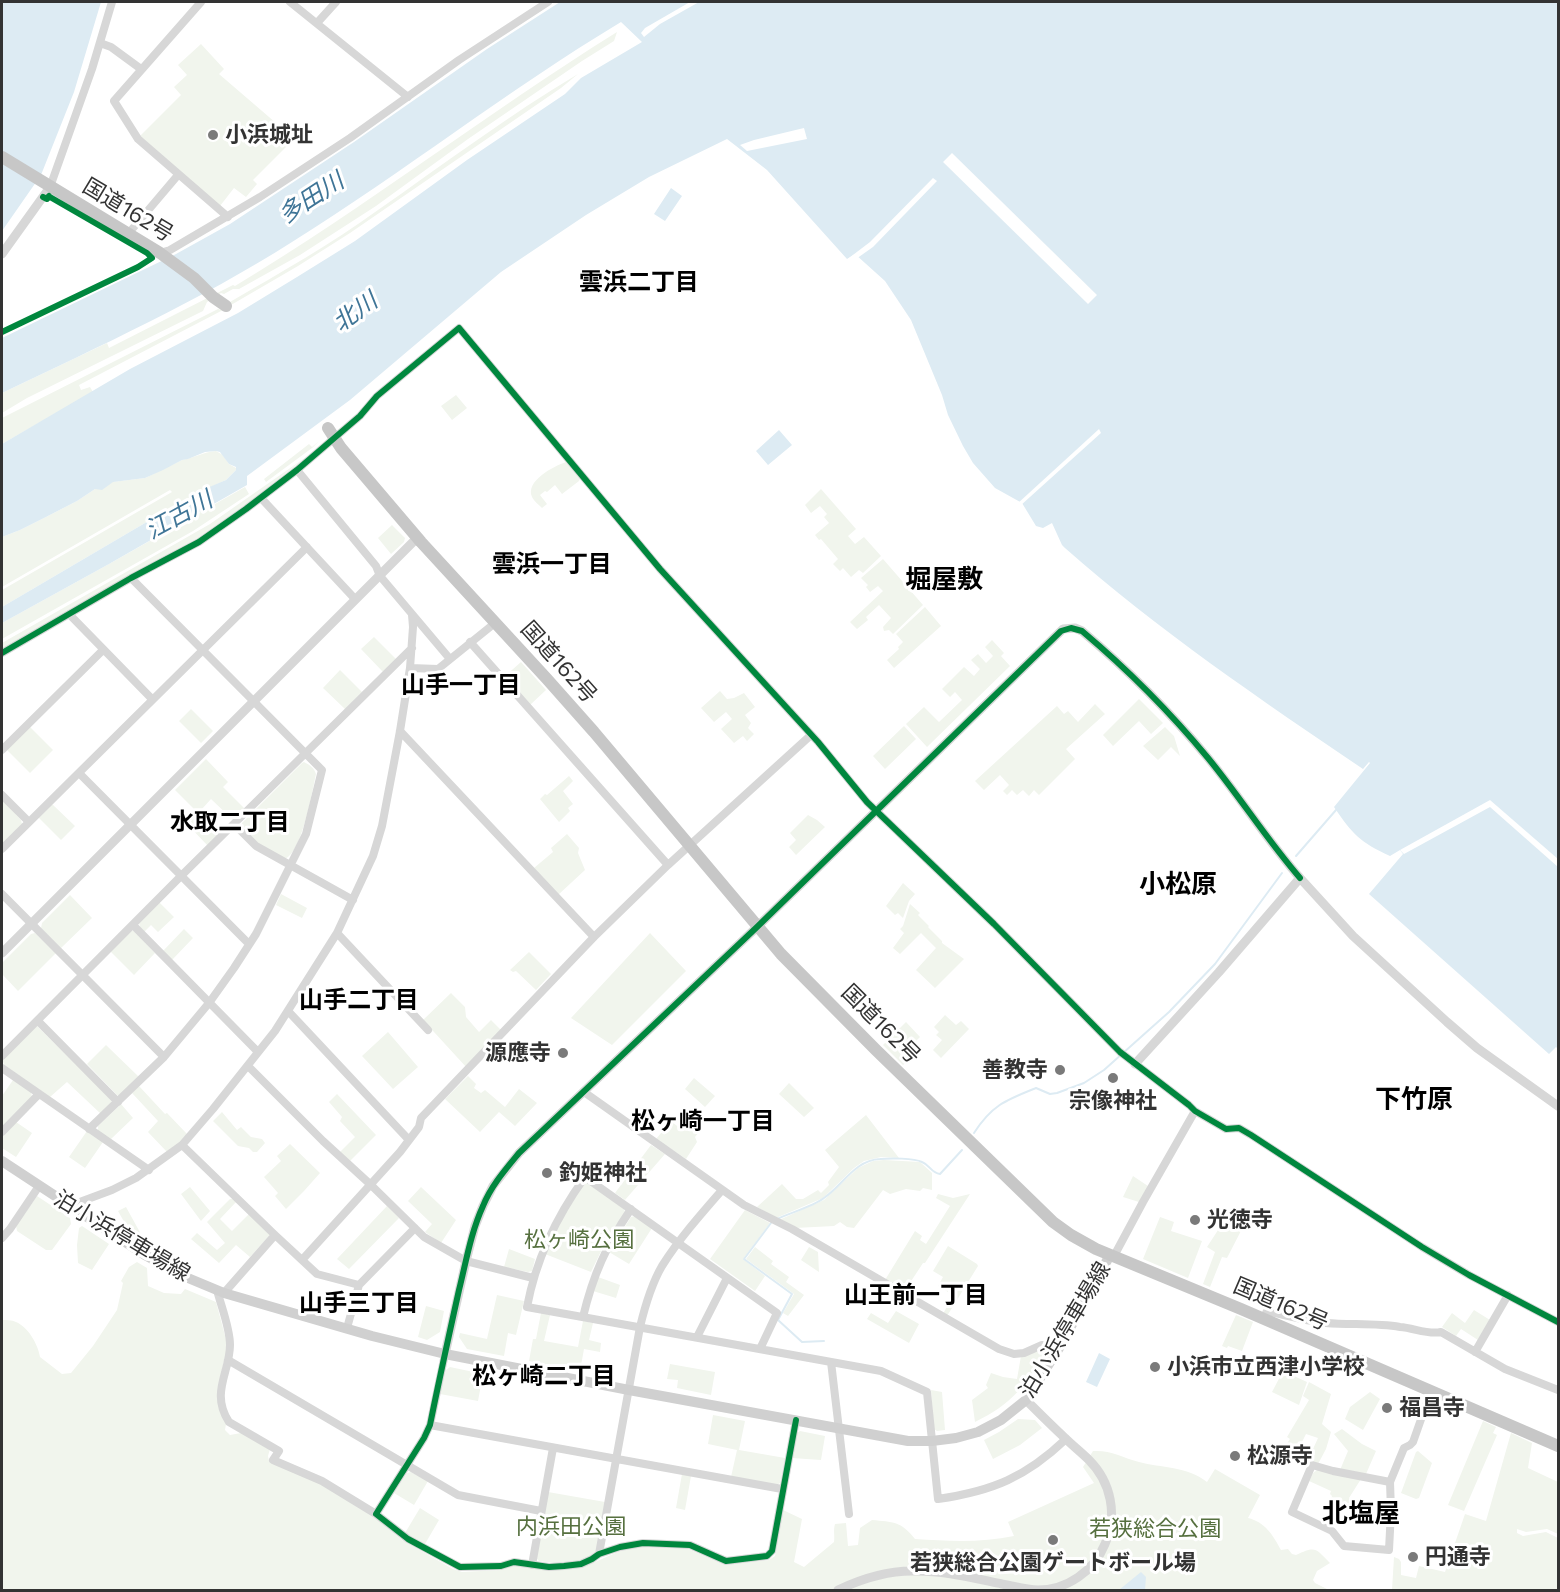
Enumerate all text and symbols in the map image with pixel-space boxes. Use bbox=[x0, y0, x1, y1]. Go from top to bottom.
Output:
place label: 小浜城址 bbox=[225, 122, 313, 148]
marker: 小浜城址 bbox=[206, 128, 220, 142]
water label: 多田川 bbox=[273, 166, 349, 230]
street label: 国道162号 bbox=[78, 173, 178, 247]
district label: 雲浜二丁目 bbox=[579, 268, 699, 296]
water label: 北川 bbox=[327, 286, 383, 338]
water label: 江古川 bbox=[141, 485, 217, 545]
district label: 雲浜一丁目 bbox=[492, 550, 612, 578]
district label: 堀屋敷 bbox=[905, 563, 983, 595]
street label: 国道162号 bbox=[515, 616, 603, 708]
district label: 山手一丁目 bbox=[401, 671, 521, 699]
district label: 水取二丁目 bbox=[170, 808, 290, 836]
district label: 小松原 bbox=[1139, 868, 1217, 900]
street label: 国道162号 bbox=[836, 979, 926, 1069]
district label: 山手二丁目 bbox=[299, 986, 419, 1014]
place label: 源應寺 bbox=[485, 1040, 551, 1066]
marker: 源應寺 bbox=[556, 1046, 570, 1060]
place label: 善教寺 bbox=[982, 1057, 1048, 1083]
marker: 善教寺 bbox=[1053, 1063, 1067, 1077]
marker: 宗像神社 bbox=[1106, 1071, 1120, 1085]
district label: 下竹原 bbox=[1375, 1083, 1453, 1115]
place label: 宗像神社 bbox=[1069, 1088, 1157, 1114]
district label: 松ヶ崎一丁目 bbox=[631, 1107, 775, 1135]
place label: 釣姫神社 bbox=[559, 1160, 647, 1186]
marker: 釣姫神社 bbox=[540, 1166, 554, 1180]
street label: 泊小浜停車場線 bbox=[49, 1185, 195, 1287]
place label: 光徳寺 bbox=[1207, 1207, 1273, 1233]
marker: 光徳寺 bbox=[1188, 1213, 1202, 1227]
park label: 松ヶ崎公園 bbox=[524, 1227, 634, 1253]
street label: 泊小浜停車場線 bbox=[1014, 1257, 1116, 1403]
street label: 国道162号 bbox=[1229, 1272, 1333, 1336]
district label: 山王前一丁目 bbox=[844, 1281, 988, 1309]
district label: 山手三丁目 bbox=[299, 1289, 419, 1317]
place label: 小浜市立西津小学校 bbox=[1167, 1354, 1365, 1380]
marker: 小浜市立西津小学校 bbox=[1148, 1360, 1162, 1374]
district label: 松ヶ崎二丁目 bbox=[472, 1362, 616, 1390]
place label: 福昌寺 bbox=[1399, 1395, 1465, 1421]
marker: 福昌寺 bbox=[1380, 1401, 1394, 1415]
place label: 松源寺 bbox=[1247, 1443, 1313, 1469]
marker: 松源寺 bbox=[1228, 1449, 1242, 1463]
district label: 北塩屋 bbox=[1322, 1497, 1400, 1529]
park label: 内浜田公園 bbox=[516, 1514, 626, 1540]
park label: 若狭総合公園 bbox=[1089, 1516, 1221, 1542]
marker: 若狭総合公園ゲートボール場 bbox=[1046, 1533, 1060, 1547]
place label: 円通寺 bbox=[1425, 1544, 1491, 1570]
place label: 若狭総合公園ゲートボール場 bbox=[910, 1550, 1196, 1576]
marker: 円通寺 bbox=[1406, 1550, 1420, 1564]

